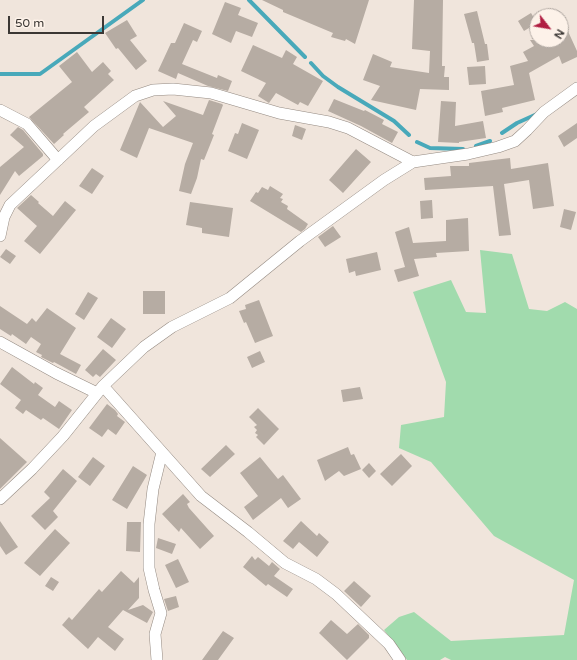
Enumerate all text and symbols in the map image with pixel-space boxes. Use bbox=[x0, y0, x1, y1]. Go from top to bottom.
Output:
scale bar bbox=[10, 8, 106, 34]
north arrow bbox=[529, 8, 569, 48]
text: 50 m bbox=[15, 16, 44, 30]
text: N bbox=[551, 27, 567, 41]

